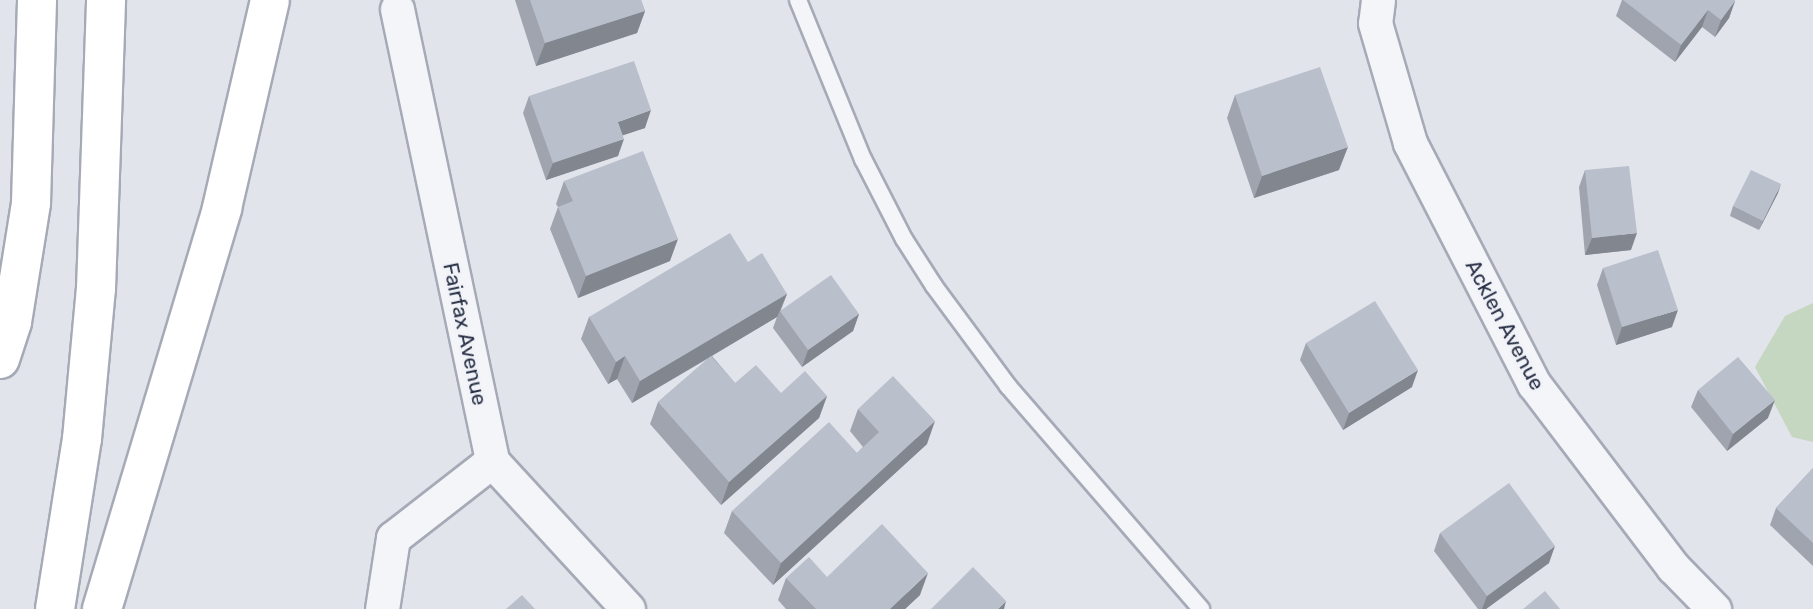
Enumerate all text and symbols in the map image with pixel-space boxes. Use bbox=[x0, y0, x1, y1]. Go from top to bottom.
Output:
street label: Acklen Avenue bbox=[1460, 255, 1550, 395]
street label: Fairfax Avenue bbox=[438, 260, 492, 408]

